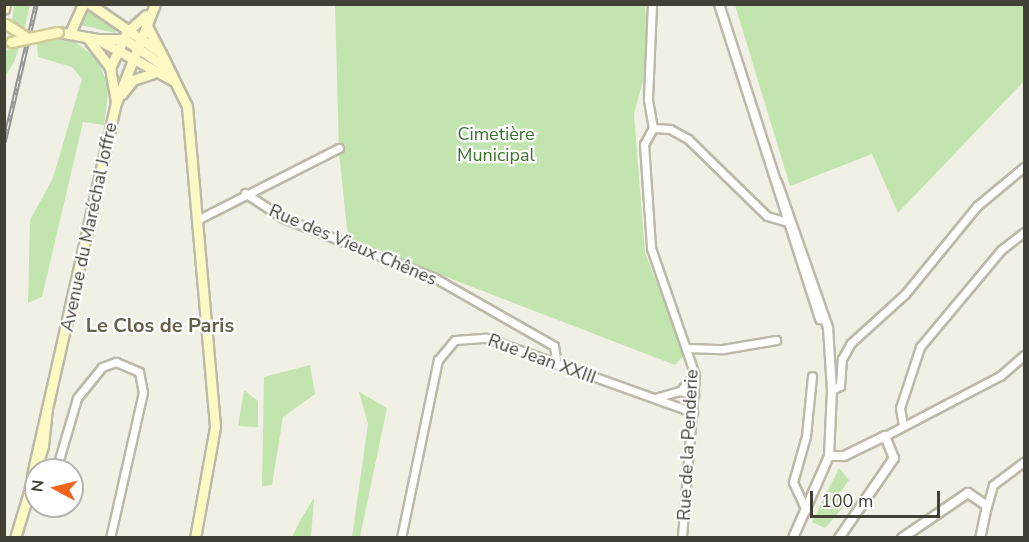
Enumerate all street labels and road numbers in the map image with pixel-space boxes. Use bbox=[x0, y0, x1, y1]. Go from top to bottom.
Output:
street label: Avenue du Maréchal Joffre bbox=[56, 120, 122, 334]
street label: Rue des Vieux Chênes bbox=[266, 200, 440, 290]
street label: Rue Jean XXIII bbox=[485, 329, 599, 389]
street label: Rue de la Penderie bbox=[673, 369, 703, 521]

